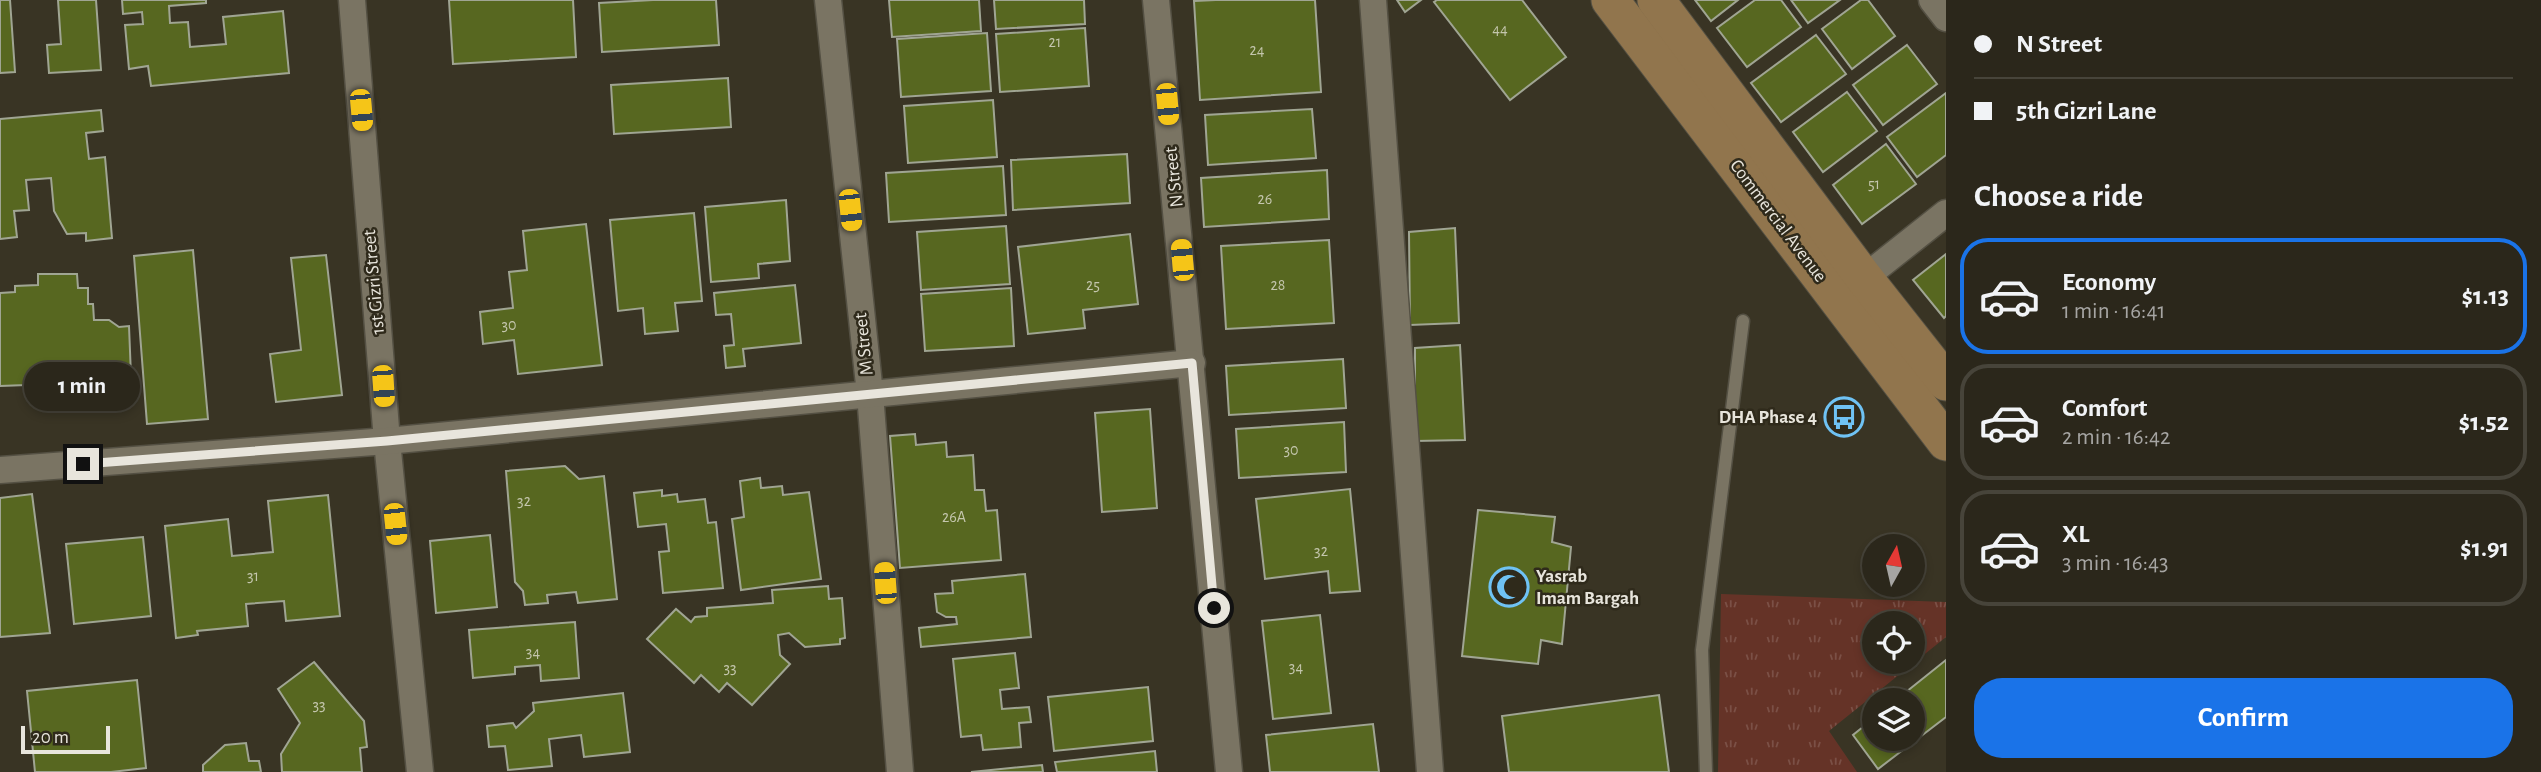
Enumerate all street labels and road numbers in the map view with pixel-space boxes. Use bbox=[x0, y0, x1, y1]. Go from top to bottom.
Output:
street label: N Street bbox=[1161, 146, 1187, 208]
street label: Commercial Avenue bbox=[1726, 156, 1830, 286]
street label: 1st Gizri Street bbox=[360, 229, 388, 335]
street label: M Street bbox=[851, 312, 877, 376]

